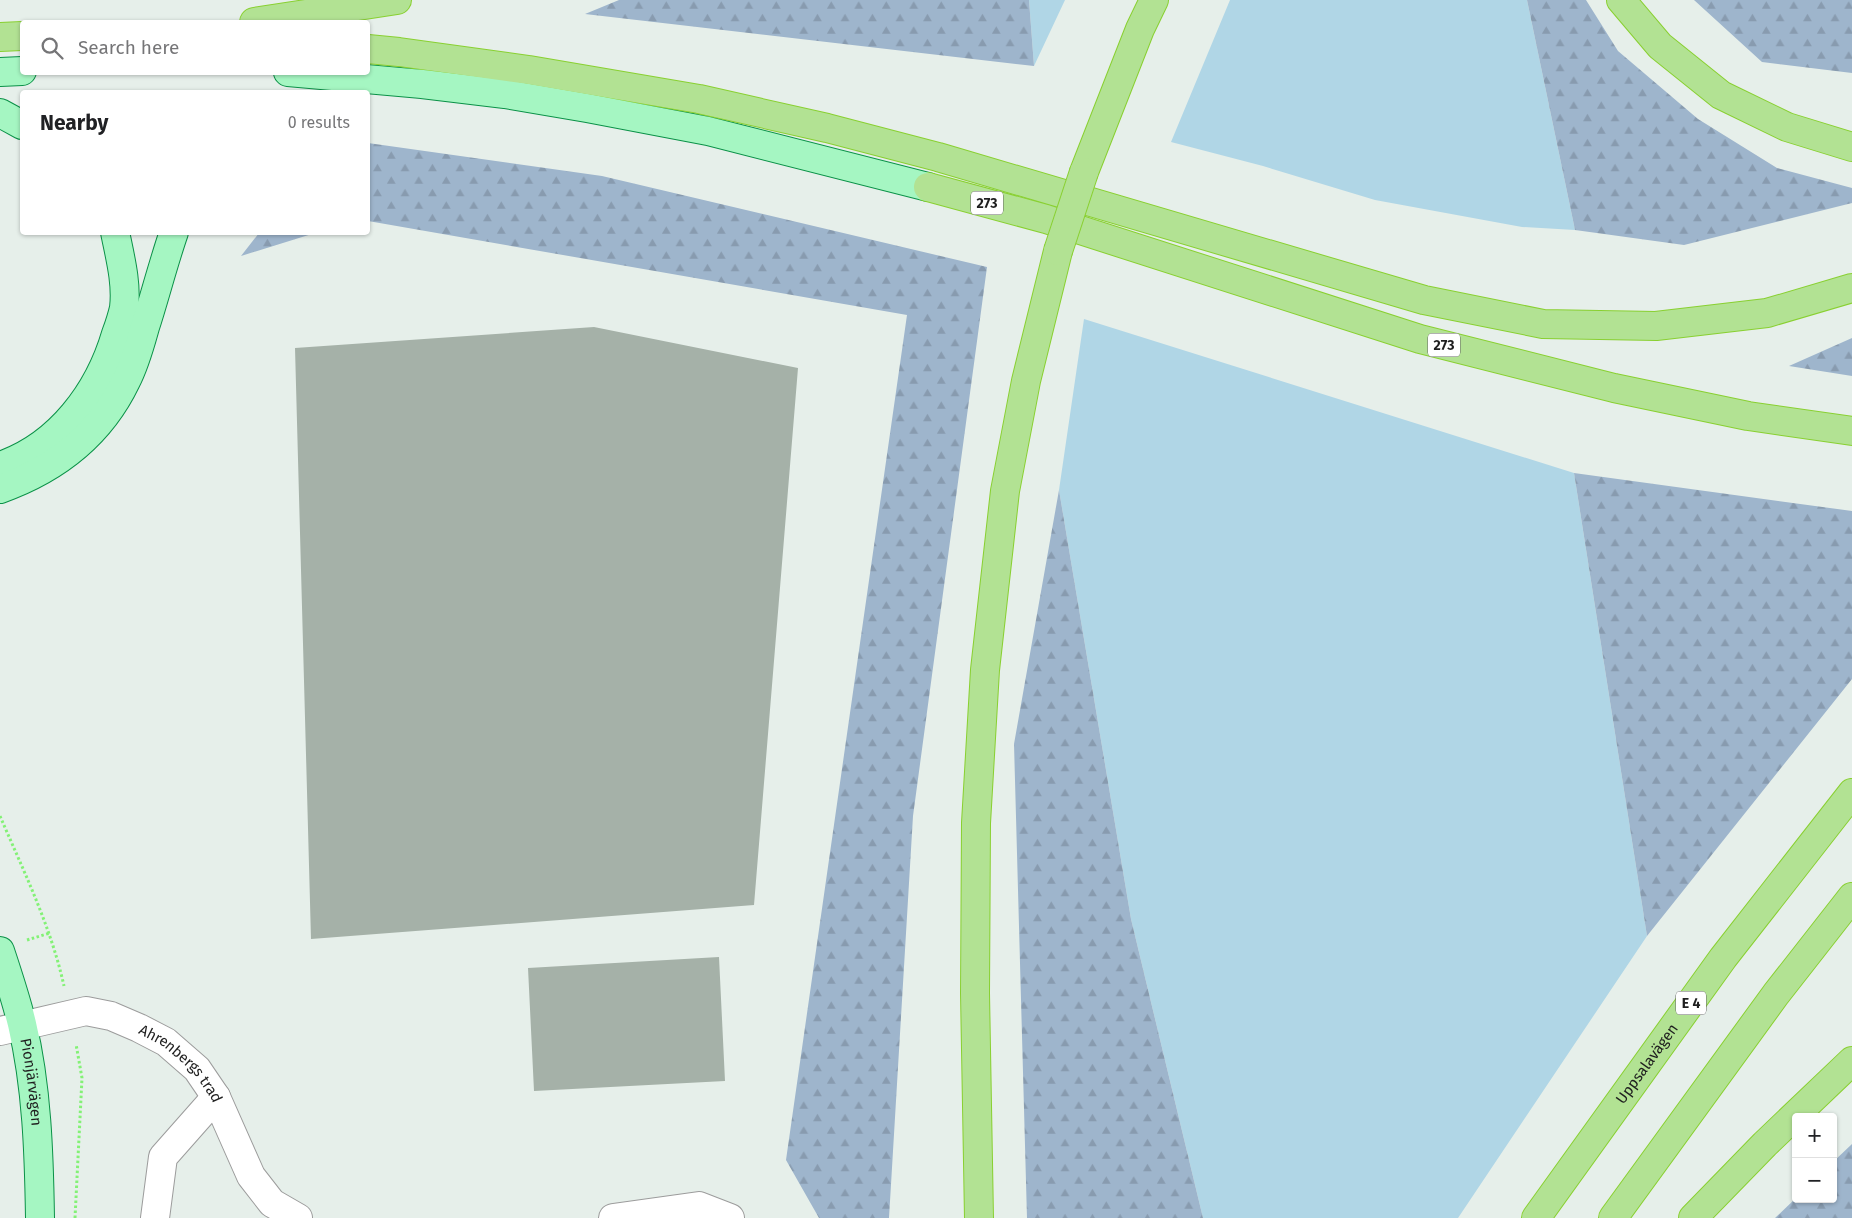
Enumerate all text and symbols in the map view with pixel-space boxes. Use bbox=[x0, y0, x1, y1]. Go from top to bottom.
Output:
search box bbox=[20, 20, 370, 75]
icon: search bbox=[38, 34, 66, 62]
text: Search here bbox=[78, 36, 179, 59]
text: Nearby bbox=[40, 110, 108, 136]
text: 0 results bbox=[288, 113, 350, 132]
road number: 273 bbox=[971, 192, 1003, 214]
road number: 273 bbox=[1428, 334, 1460, 356]
road number: E 4 bbox=[1676, 991, 1706, 1014]
street label: Uppsalavägen bbox=[1612, 1020, 1682, 1107]
street label: Ahrenbergs trad bbox=[136, 1021, 226, 1105]
street label: Pionjärvägen bbox=[16, 1036, 46, 1126]
map controls bbox=[1792, 1113, 1837, 1203]
button: + bbox=[1792, 1113, 1837, 1158]
button: − bbox=[1792, 1158, 1837, 1203]

